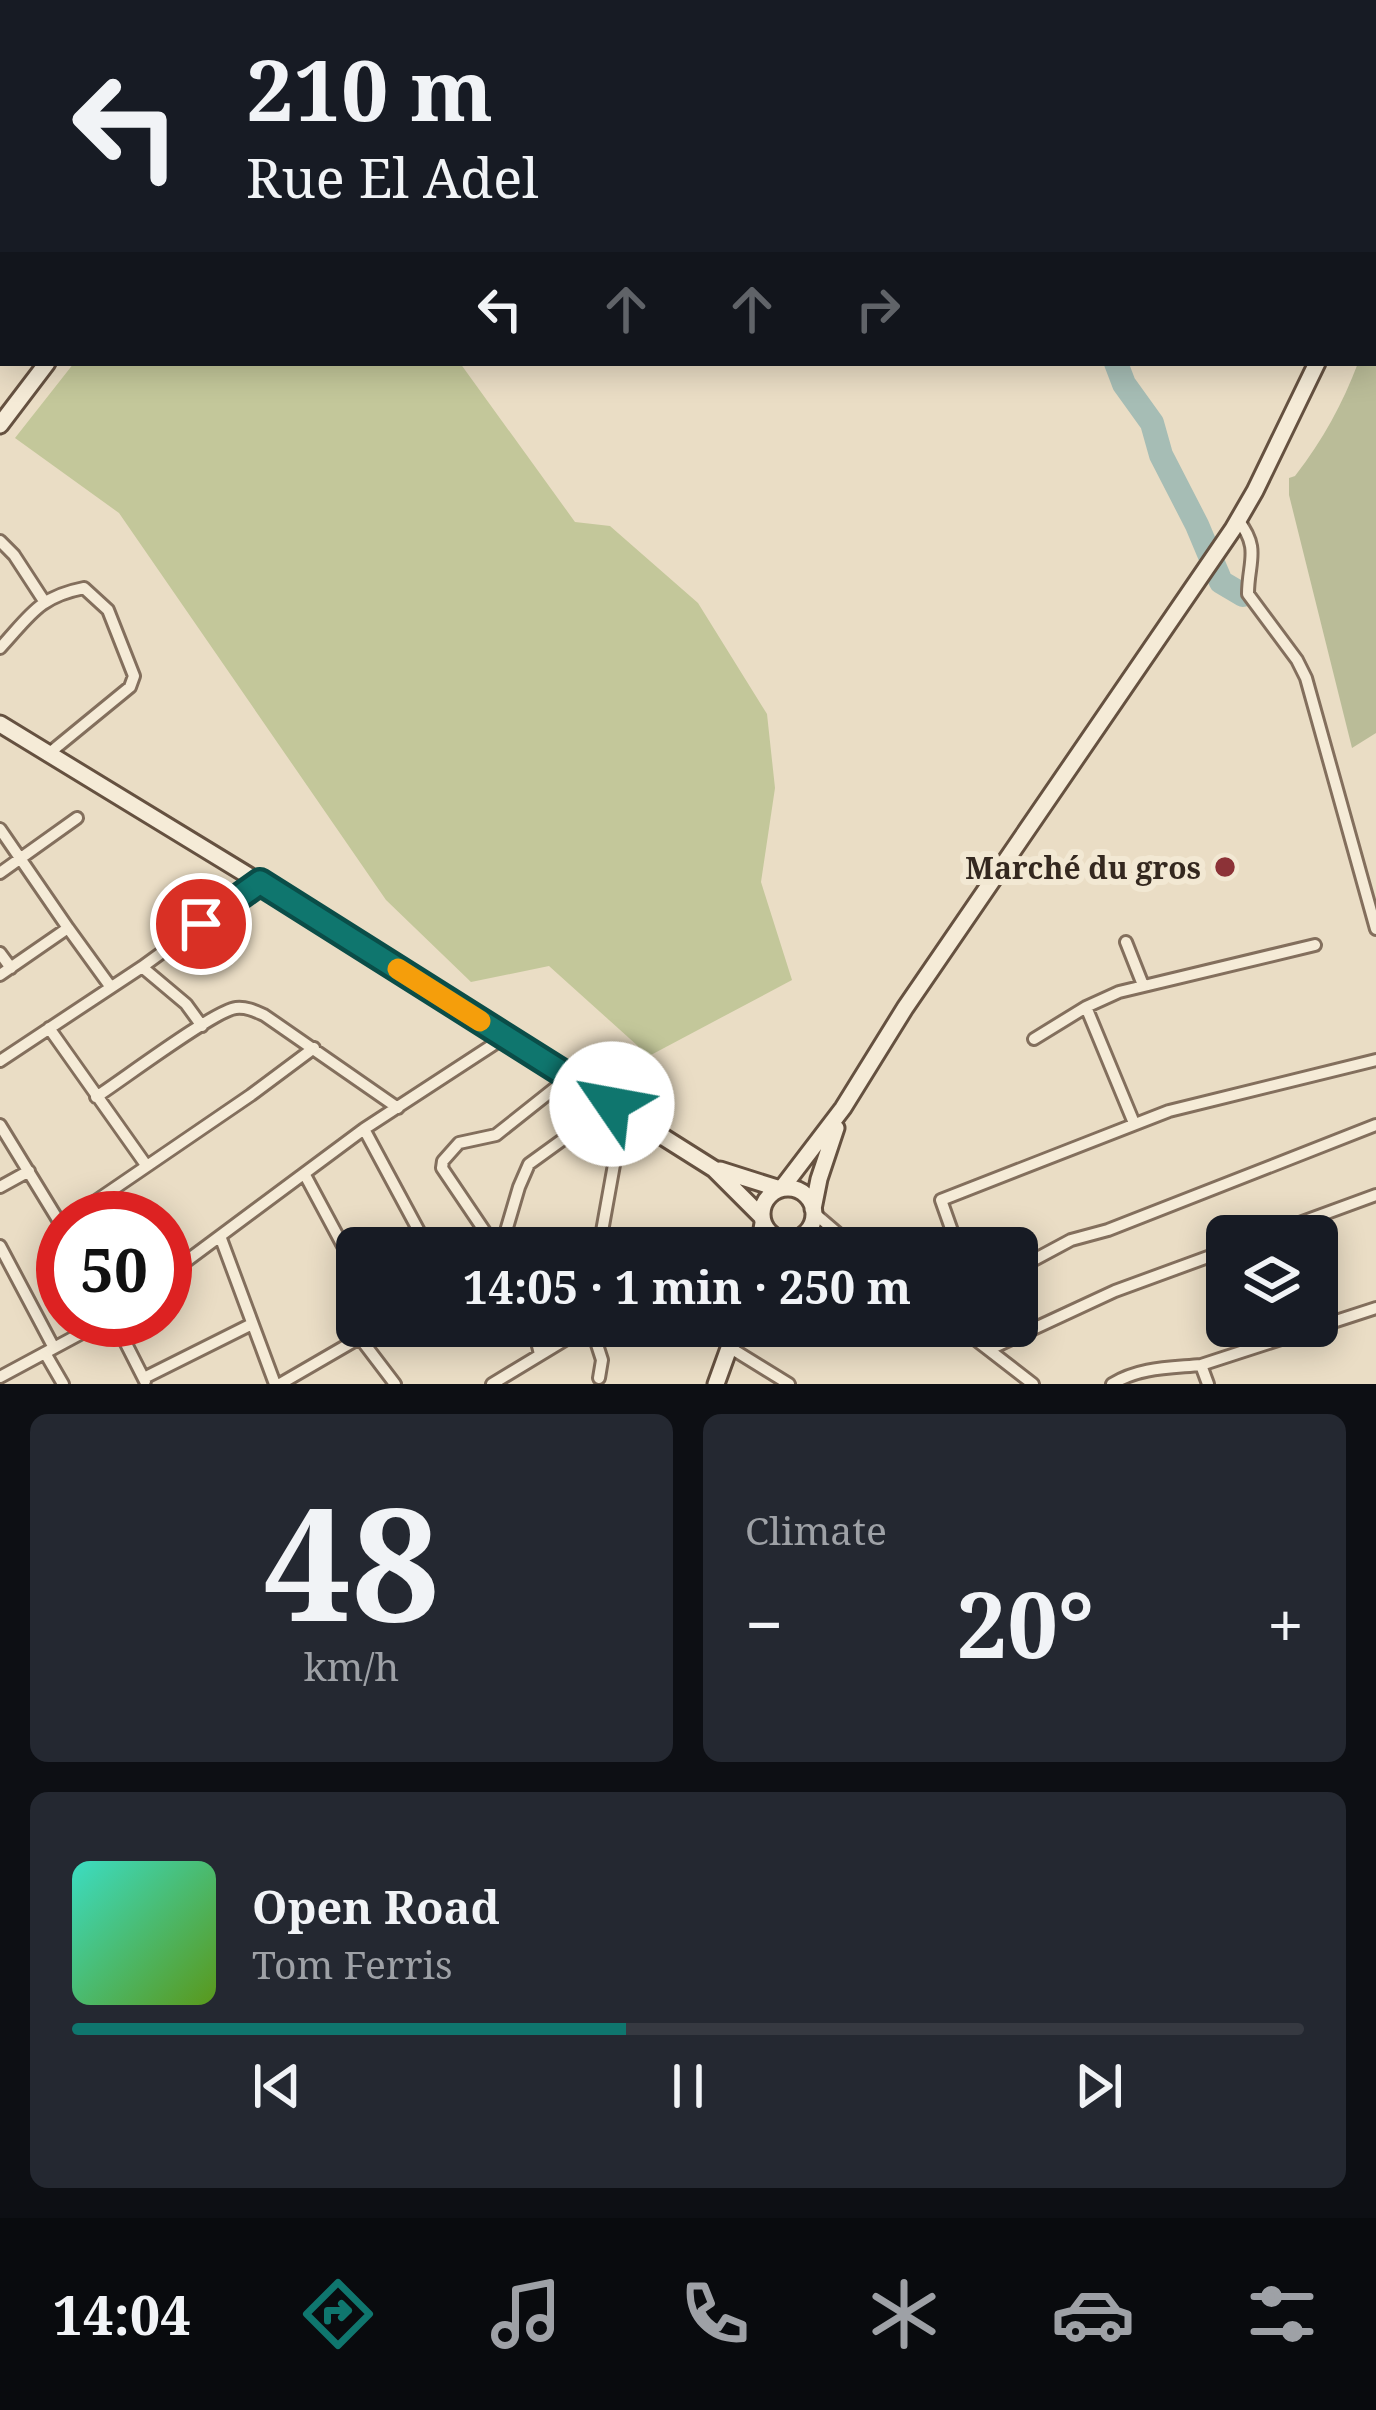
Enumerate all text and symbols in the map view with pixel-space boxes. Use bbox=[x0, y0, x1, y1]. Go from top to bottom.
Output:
text: 210 m bbox=[246, 31, 493, 146]
icon: left bbox=[48, 48, 204, 204]
text: Rue El Adel bbox=[246, 140, 539, 214]
icon: left bbox=[467, 276, 533, 342]
icon: ahead bbox=[593, 276, 659, 342]
icon: ahead bbox=[719, 276, 785, 342]
icon: right bbox=[845, 276, 911, 342]
place label: Marché du gros bbox=[965, 847, 1201, 888]
marker: Marché du gros bbox=[1212, 854, 1238, 880]
pin bbox=[150, 873, 252, 975]
icon: arrive bbox=[168, 891, 234, 957]
position arrow bbox=[549, 1041, 675, 1167]
speed limit sign: 50 bbox=[36, 1191, 192, 1347]
map controls bbox=[1206, 1215, 1338, 1347]
button: layers bbox=[1206, 1215, 1338, 1347]
text: 14:05 · 1 min · 250 m bbox=[463, 1256, 911, 1317]
text: 48 bbox=[263, 1454, 440, 1667]
text: Climate bbox=[745, 1503, 887, 1556]
text: 20° bbox=[956, 1562, 1094, 1684]
text: − bbox=[745, 1578, 783, 1668]
text: + bbox=[1267, 1578, 1304, 1668]
text: km/h bbox=[304, 1639, 399, 1692]
text: Open Road bbox=[252, 1876, 500, 1937]
text: Tom Ferris bbox=[252, 1937, 453, 1990]
icon: previous bbox=[244, 2053, 310, 2119]
icon: pause bbox=[655, 2053, 721, 2119]
icon: next bbox=[1066, 2053, 1132, 2119]
icon: directions bbox=[296, 2272, 380, 2356]
icon: music bbox=[484, 2272, 568, 2356]
icon: phone bbox=[673, 2272, 757, 2356]
icon: climate bbox=[862, 2272, 946, 2356]
icon: car bbox=[1051, 2272, 1135, 2356]
icon: filters bbox=[1240, 2272, 1324, 2356]
text: 14:04 bbox=[52, 2277, 191, 2351]

